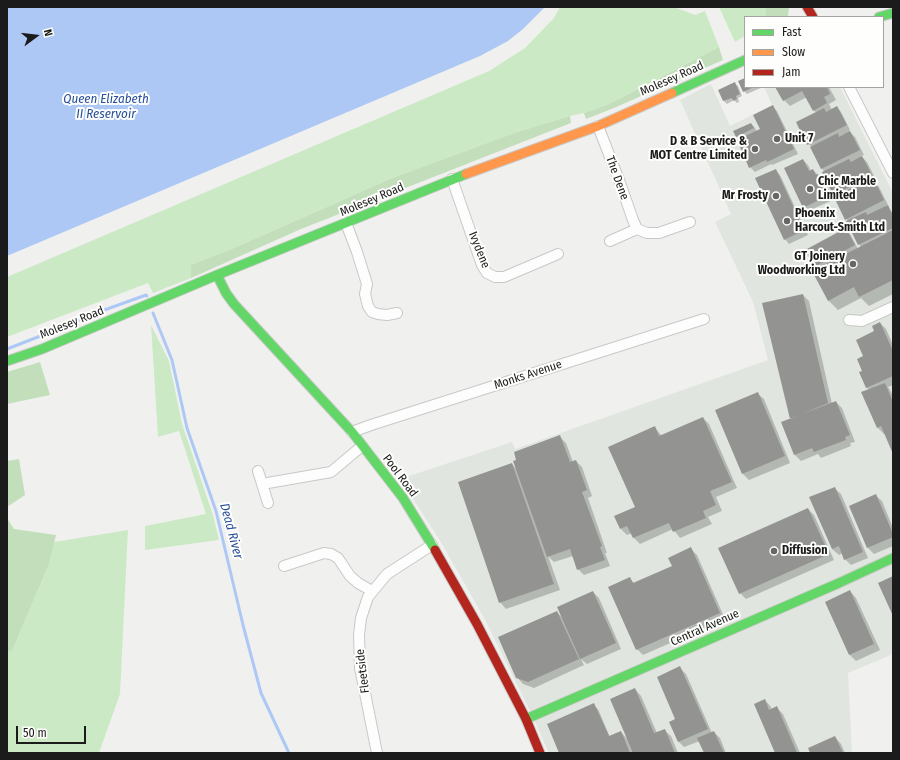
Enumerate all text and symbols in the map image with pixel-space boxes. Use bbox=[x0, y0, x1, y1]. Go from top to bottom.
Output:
north arrow bbox=[16, 16, 56, 56]
legend bbox=[744, 16, 884, 88]
text: Fast bbox=[782, 25, 801, 39]
text: N bbox=[41, 28, 55, 38]
text: Slow bbox=[782, 45, 805, 59]
street label: Molesey Road bbox=[638, 59, 706, 99]
text: Jam bbox=[782, 65, 800, 79]
water label: Queen Elizabeth II Reservoir bbox=[63, 91, 149, 122]
place label: Unit 7 bbox=[785, 132, 813, 146]
marker: Unit 7 bbox=[772, 134, 782, 144]
place label: D & B Service & MOT Centre Limited bbox=[650, 135, 747, 163]
marker: D & B Service & MOT Centre Limited bbox=[750, 144, 760, 154]
street label: The Dene bbox=[602, 154, 632, 202]
place label: Chic Marble Limited bbox=[818, 175, 876, 203]
street label: Molesey Road bbox=[338, 180, 406, 220]
marker: Chic Marble Limited bbox=[805, 184, 815, 194]
place label: Mr Frosty bbox=[722, 189, 768, 203]
marker: Mr Frosty bbox=[771, 191, 781, 201]
place label: Phoenix Harcout-Smith Ltd bbox=[795, 207, 885, 235]
marker: Phoenix Harcout-Smith Ltd bbox=[782, 216, 792, 226]
street label: Ivydene bbox=[465, 230, 493, 270]
place label: GT Joinery Woodworking Ltd bbox=[758, 250, 845, 278]
marker: GT Joinery Woodworking Ltd bbox=[848, 259, 858, 269]
street label: Molesey Road bbox=[38, 304, 106, 342]
street label: Monks Avenue bbox=[492, 357, 564, 393]
street label: Pool Road bbox=[379, 452, 421, 500]
water label: Dead River bbox=[216, 501, 246, 561]
place label: Diffusion bbox=[782, 544, 827, 558]
marker: Diffusion bbox=[769, 546, 779, 556]
street label: Central Avenue bbox=[668, 606, 742, 650]
street label: Fleetside bbox=[353, 648, 373, 694]
scale bar bbox=[18, 718, 88, 744]
text: 50 m bbox=[23, 726, 47, 740]

